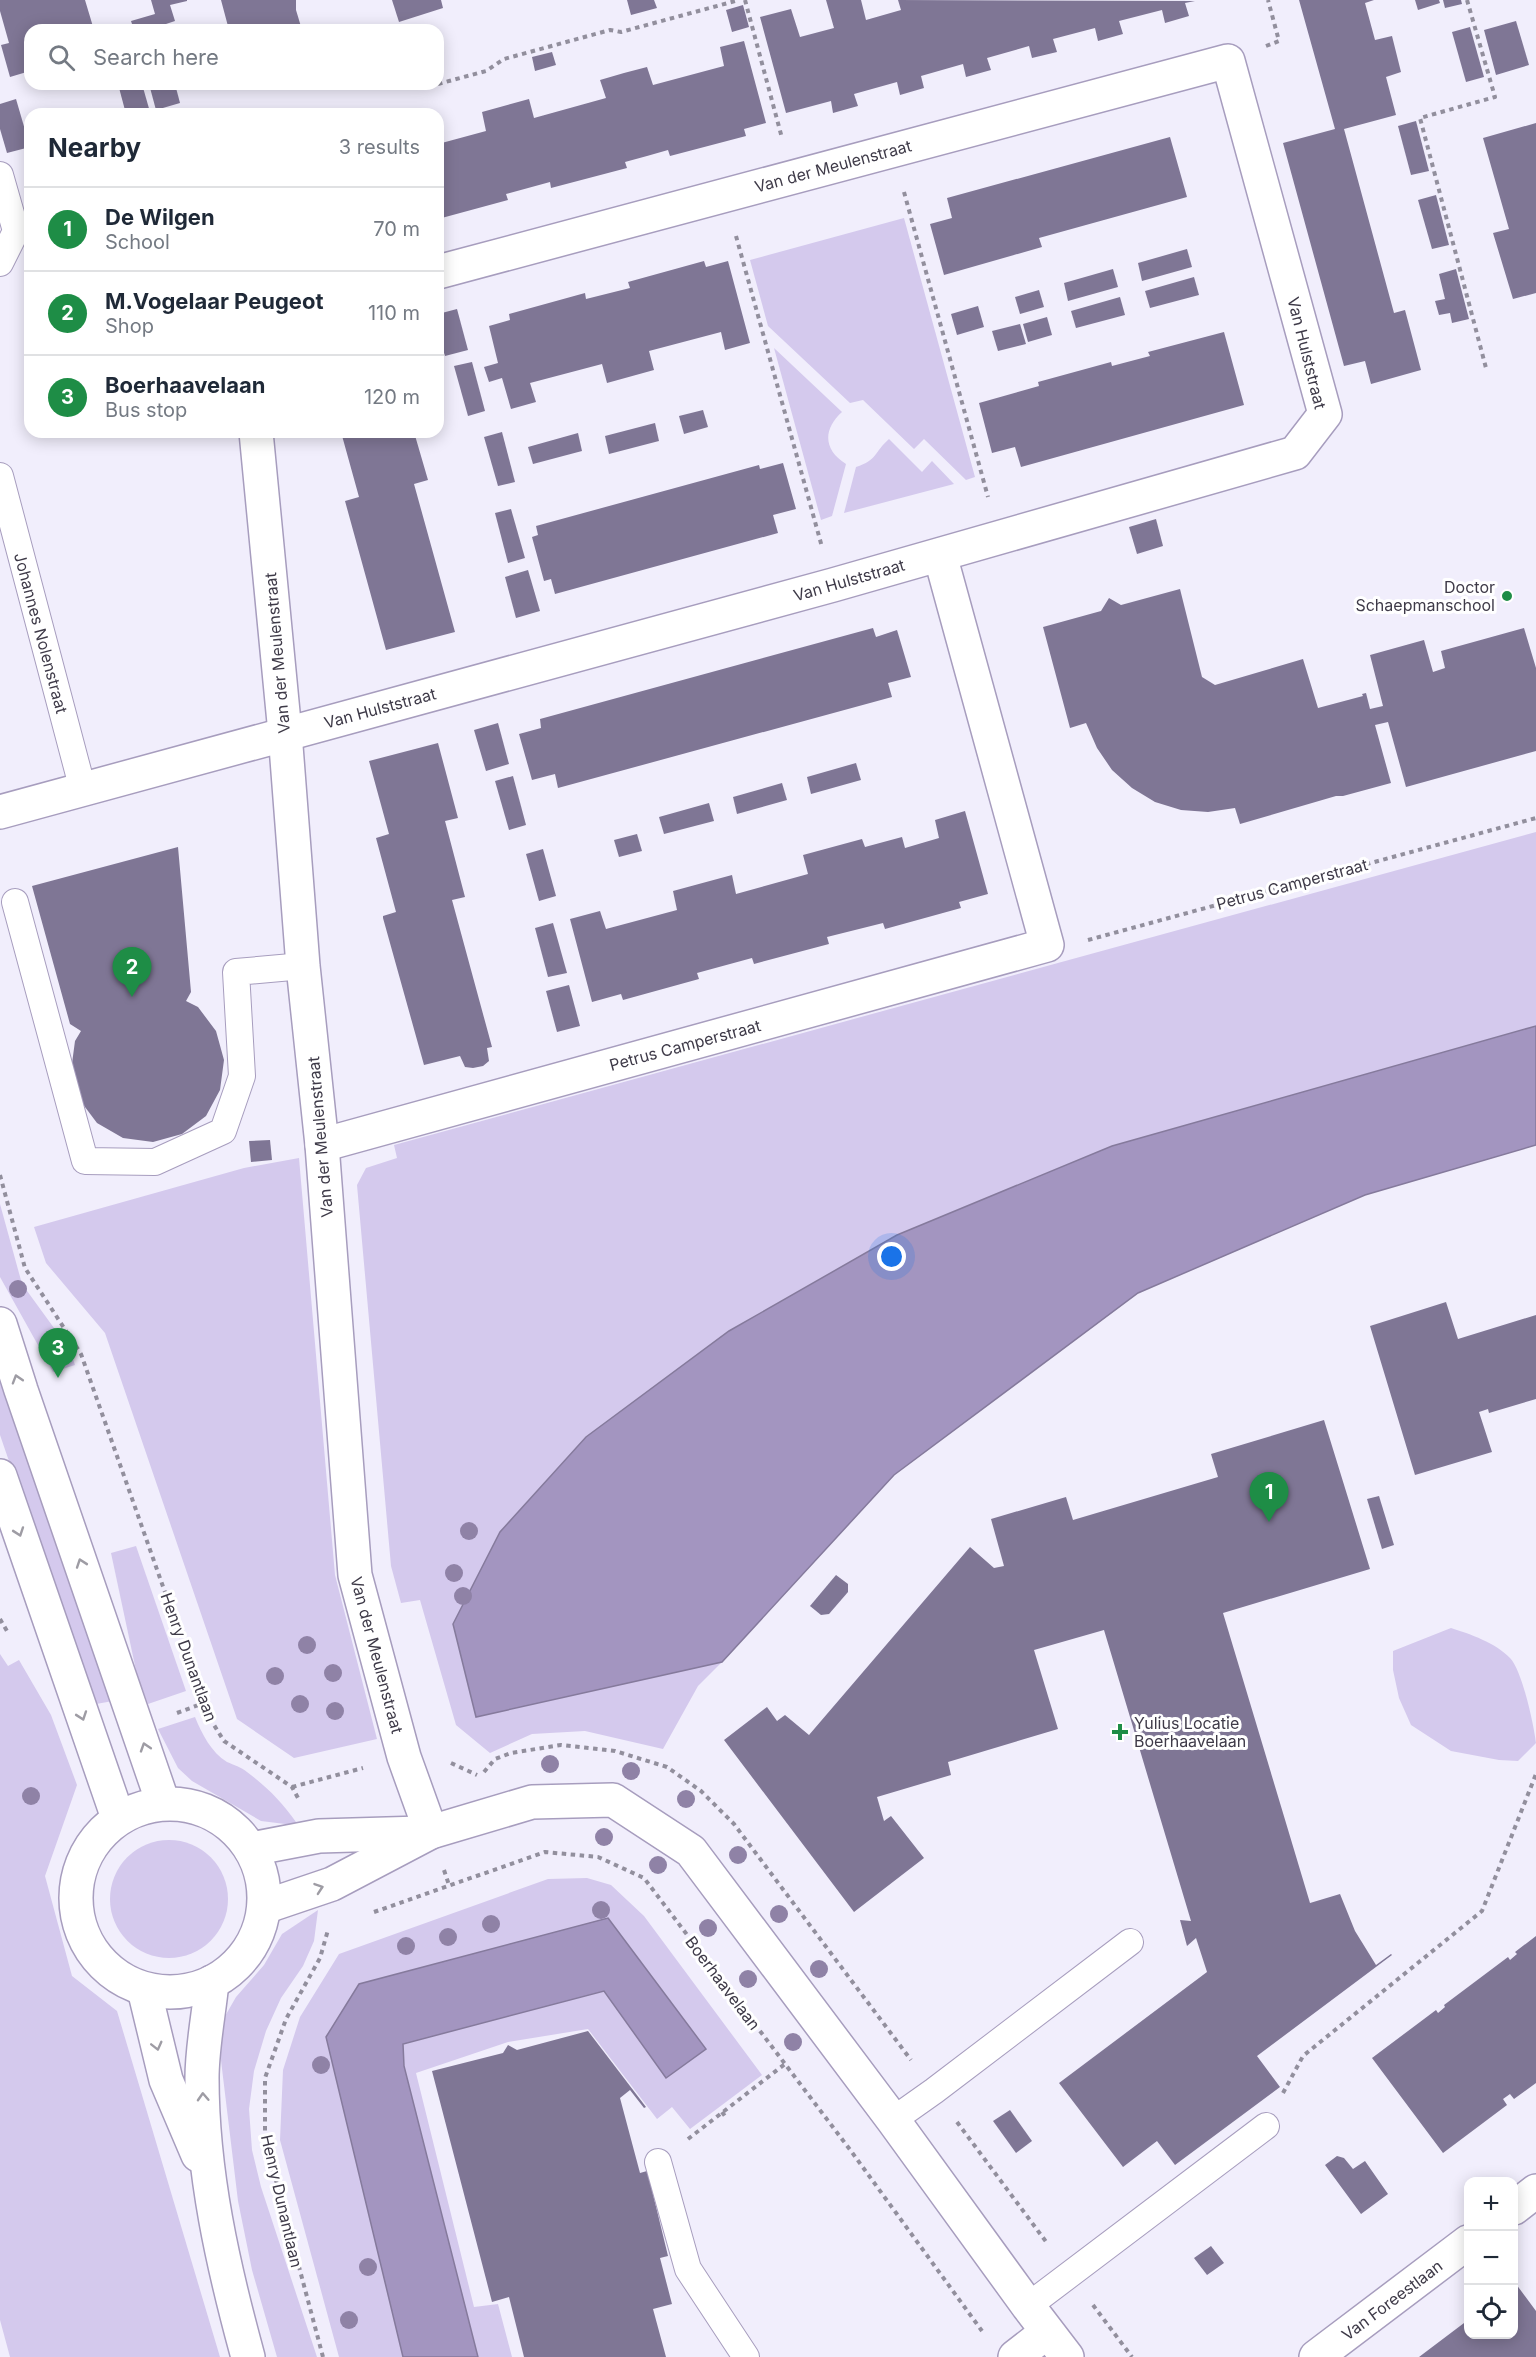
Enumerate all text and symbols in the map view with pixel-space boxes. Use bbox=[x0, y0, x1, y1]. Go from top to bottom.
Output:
search box bbox=[24, 24, 444, 90]
icon: search bbox=[45, 41, 78, 74]
text: Search here bbox=[93, 44, 219, 70]
text: Nearby bbox=[48, 132, 141, 163]
text: 3 results bbox=[339, 135, 420, 159]
street label: Van der Meulenstraat bbox=[752, 135, 914, 197]
text: De Wilgen bbox=[105, 204, 215, 230]
text: 1 bbox=[63, 217, 72, 241]
text: 70 m bbox=[373, 217, 420, 241]
text: School bbox=[105, 230, 170, 254]
text: M.Vogelaar Peugeot bbox=[105, 288, 324, 314]
street label: Van Hulststraat bbox=[1283, 295, 1331, 411]
text: 2 bbox=[61, 301, 74, 325]
text: 110 m bbox=[368, 301, 420, 325]
text: Shop bbox=[105, 314, 154, 338]
text: Boerhaavelaan bbox=[105, 372, 265, 398]
text: 3 bbox=[61, 385, 74, 409]
text: 120 m bbox=[364, 385, 420, 409]
text: Bus stop bbox=[105, 398, 187, 422]
street label: Johannes Nolenstraat bbox=[10, 550, 72, 716]
street label: Van Hulststraat bbox=[791, 555, 907, 605]
street label: Van der Meulenstraat bbox=[260, 572, 294, 734]
place label: Doctor Schaepmanschool bbox=[1355, 577, 1495, 615]
marker: Doctor Schaepmanschool bbox=[1500, 589, 1514, 603]
street label: Van Hulststraat bbox=[322, 683, 438, 733]
street label: Petrus Camperstraat bbox=[1214, 854, 1370, 914]
pin: 2 bbox=[112, 948, 152, 997]
street label: Petrus Camperstraat bbox=[607, 1015, 763, 1075]
street label: Van der Meulenstraat bbox=[303, 1056, 337, 1218]
your location bbox=[877, 1242, 906, 1271]
pin: 3 bbox=[38, 1328, 78, 1378]
one-way arrow bbox=[12, 1374, 24, 1385]
pin: 1 bbox=[1250, 1472, 1288, 1522]
one-way arrow bbox=[12, 1526, 24, 1537]
one-way arrow bbox=[76, 1558, 89, 1569]
street label: Van der Meulenstraat bbox=[346, 1574, 408, 1736]
street label: Henry Dunantlaan bbox=[156, 1590, 222, 1724]
one-way arrow bbox=[74, 1710, 87, 1721]
place label: Yulius Locatie Boerhaavelaan bbox=[1134, 1713, 1246, 1751]
marker: Yulius Locatie Boerhaavelaan bbox=[1111, 1723, 1129, 1741]
one-way arrow bbox=[140, 1742, 152, 1753]
one-way arrow bbox=[313, 1883, 324, 1896]
street label: Boerhaavelaan bbox=[681, 1932, 765, 2034]
one-way arrow bbox=[150, 2041, 163, 2051]
one-way arrow bbox=[197, 2092, 210, 2102]
street label: Henry Dunantlaan bbox=[257, 2133, 307, 2269]
map controls bbox=[1464, 2177, 1518, 2339]
button: + bbox=[1464, 2177, 1518, 2231]
button: − bbox=[1464, 2231, 1518, 2285]
street label: Van Foreestlaan bbox=[1338, 2256, 1446, 2344]
button: locate bbox=[1464, 2285, 1518, 2339]

